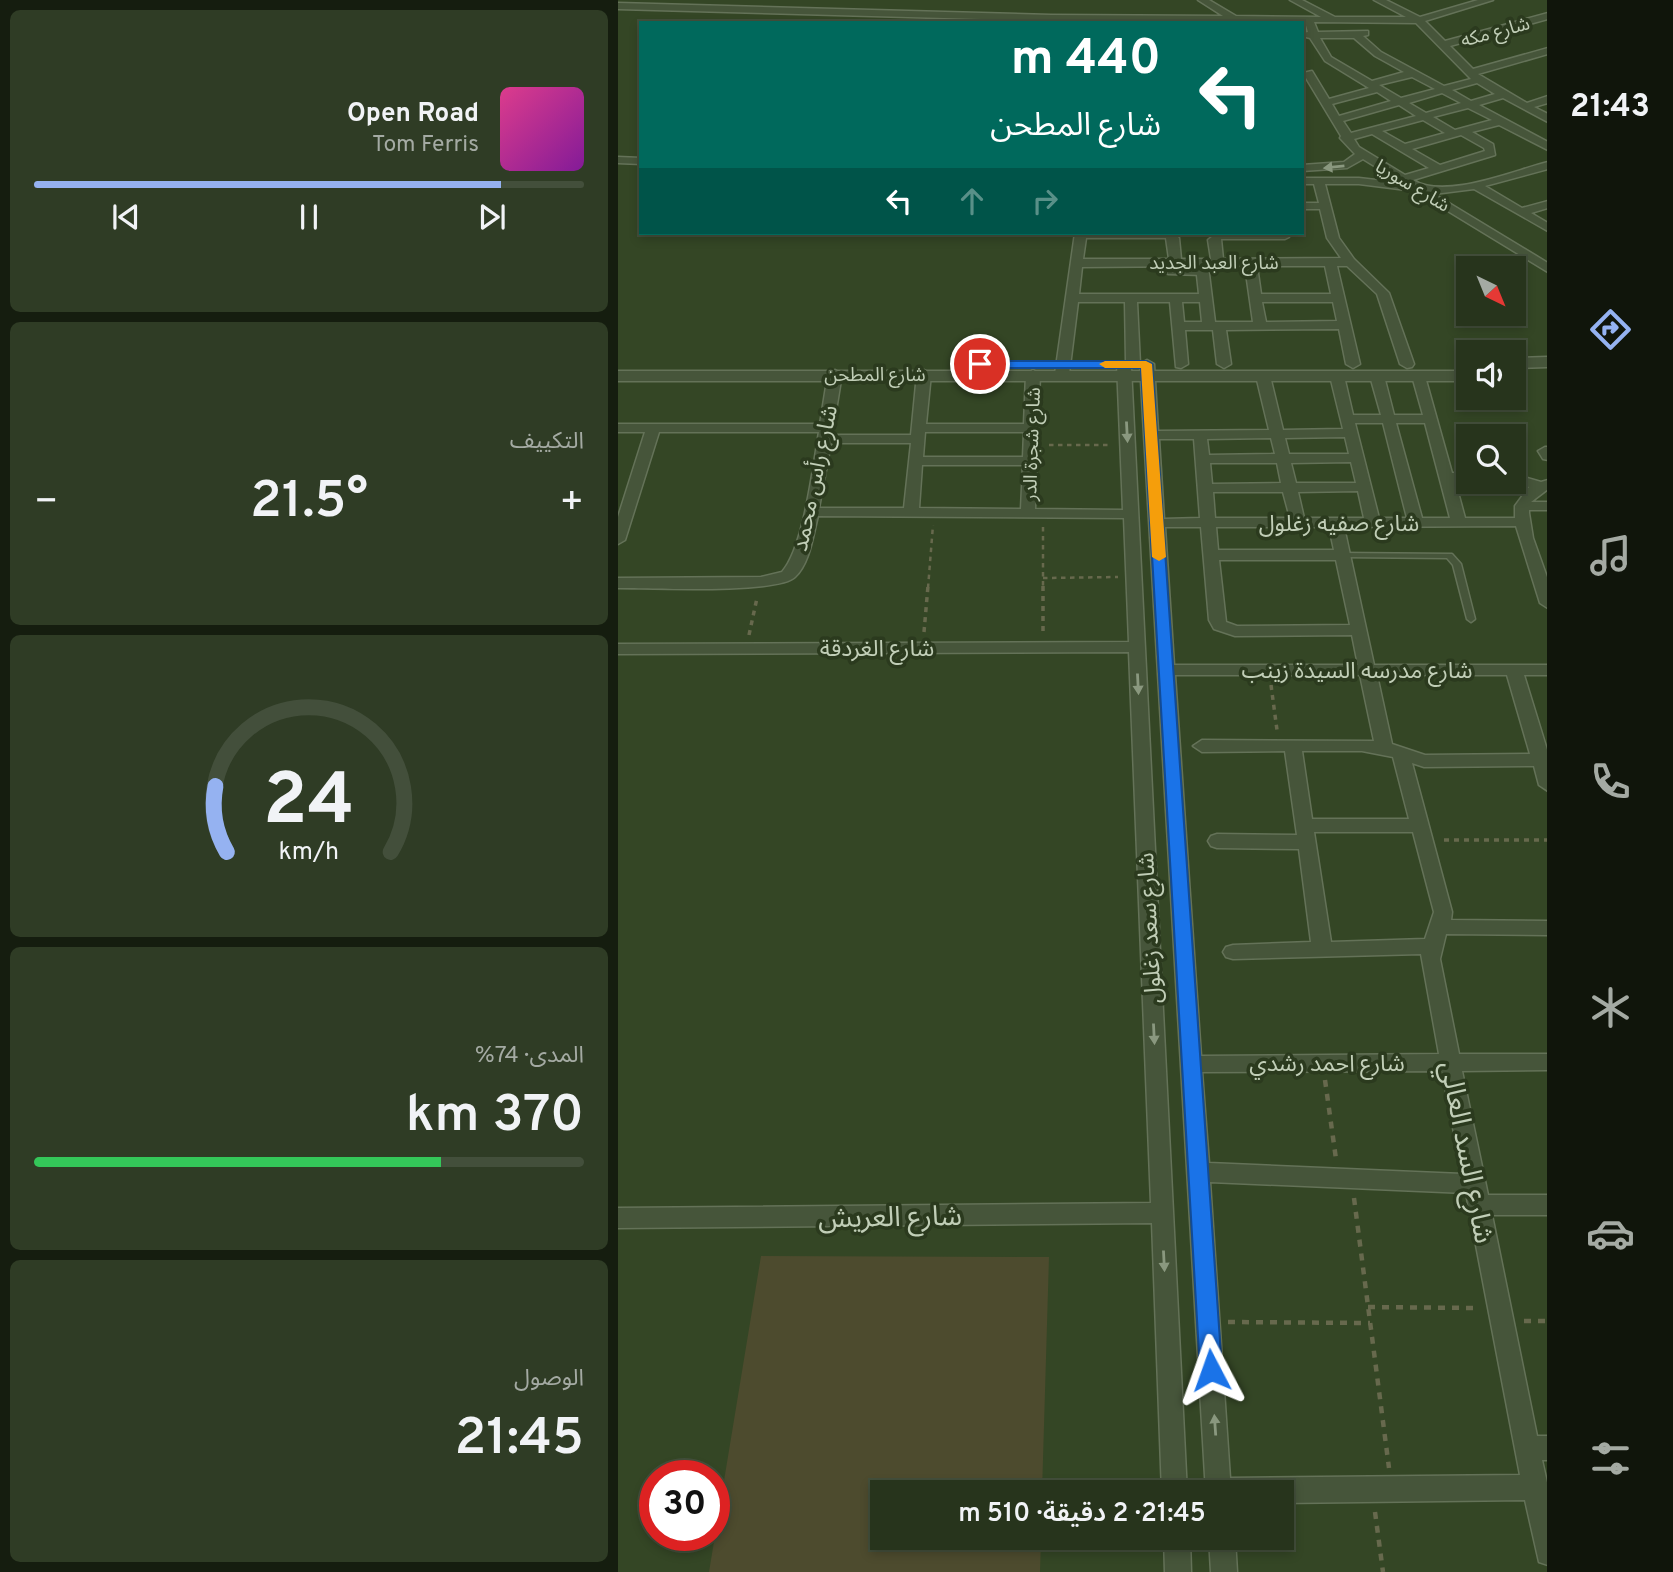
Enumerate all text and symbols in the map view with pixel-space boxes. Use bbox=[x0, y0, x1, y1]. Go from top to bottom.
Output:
street label: شارع مكه bbox=[1458, 12, 1533, 54]
text: 440 m bbox=[1011, 30, 1161, 92]
icon: left bbox=[1185, 49, 1276, 140]
text: 21:43 bbox=[1570, 88, 1650, 128]
text: Open Road bbox=[347, 98, 479, 131]
text: شارع المطحن bbox=[990, 107, 1161, 147]
text: Tom Ferris bbox=[372, 131, 479, 160]
street label: شارع سوريا bbox=[1370, 155, 1454, 218]
one-way arrow bbox=[1323, 161, 1345, 172]
icon: left bbox=[880, 182, 918, 220]
icon: ahead bbox=[953, 182, 991, 220]
icon: right bbox=[1026, 182, 1064, 220]
icon: previous bbox=[107, 198, 145, 236]
icon: pause bbox=[290, 198, 328, 236]
icon: next bbox=[473, 198, 511, 236]
street label: شارع العبد الجديد bbox=[1149, 252, 1279, 276]
north arrow bbox=[1456, 256, 1526, 326]
map controls bbox=[1456, 256, 1526, 494]
icon: directions bbox=[1586, 305, 1635, 354]
pin bbox=[950, 334, 1010, 394]
button: sound bbox=[1456, 340, 1526, 410]
icon: arrive bbox=[961, 345, 999, 383]
street label: شارع المطحن bbox=[824, 364, 926, 388]
street label: شارع شجرة الدر bbox=[1019, 387, 1047, 502]
street label: شارع رأس محمد bbox=[785, 402, 846, 554]
one-way arrow bbox=[1121, 422, 1132, 444]
button: search bbox=[1456, 424, 1526, 494]
text: التكييف bbox=[510, 428, 584, 457]
text: 21.5° bbox=[250, 470, 368, 536]
text: − bbox=[34, 479, 59, 528]
text: + bbox=[559, 479, 584, 528]
street label: شارع صفيه زغلول bbox=[1259, 511, 1419, 540]
icon: music bbox=[1586, 531, 1635, 580]
street label: شارع الغردقة bbox=[820, 636, 934, 665]
street label: شارع مدرسه السيدة زينب bbox=[1241, 658, 1473, 687]
one-way arrow bbox=[1133, 673, 1144, 695]
icon: phone bbox=[1586, 757, 1635, 806]
text: 24 bbox=[263, 758, 355, 850]
text: km/h bbox=[279, 837, 339, 869]
street label: شارع سعد زغلول bbox=[1133, 852, 1170, 1004]
icon: climate bbox=[1586, 983, 1635, 1032]
one-way arrow bbox=[1149, 1023, 1160, 1045]
text: المدى · 74% bbox=[475, 1042, 584, 1071]
street label: شارع احمد رشدي bbox=[1249, 1051, 1405, 1080]
street label: شارع السد العالي bbox=[1429, 1058, 1500, 1247]
text: 370 km bbox=[406, 1084, 584, 1150]
street label: شارع العريش bbox=[818, 1200, 962, 1238]
icon: car bbox=[1586, 1209, 1635, 1258]
one-way arrow bbox=[1159, 1250, 1170, 1272]
position arrow bbox=[1174, 1333, 1248, 1407]
text: الوصول bbox=[514, 1365, 584, 1394]
text: 21:45 bbox=[455, 1407, 584, 1473]
one-way arrow bbox=[1209, 1413, 1220, 1435]
icon: filters bbox=[1586, 1434, 1635, 1483]
speed limit sign: 30 bbox=[639, 1460, 730, 1551]
text: 21:45 · 2 دقيقة · 510 m bbox=[958, 1498, 1206, 1531]

